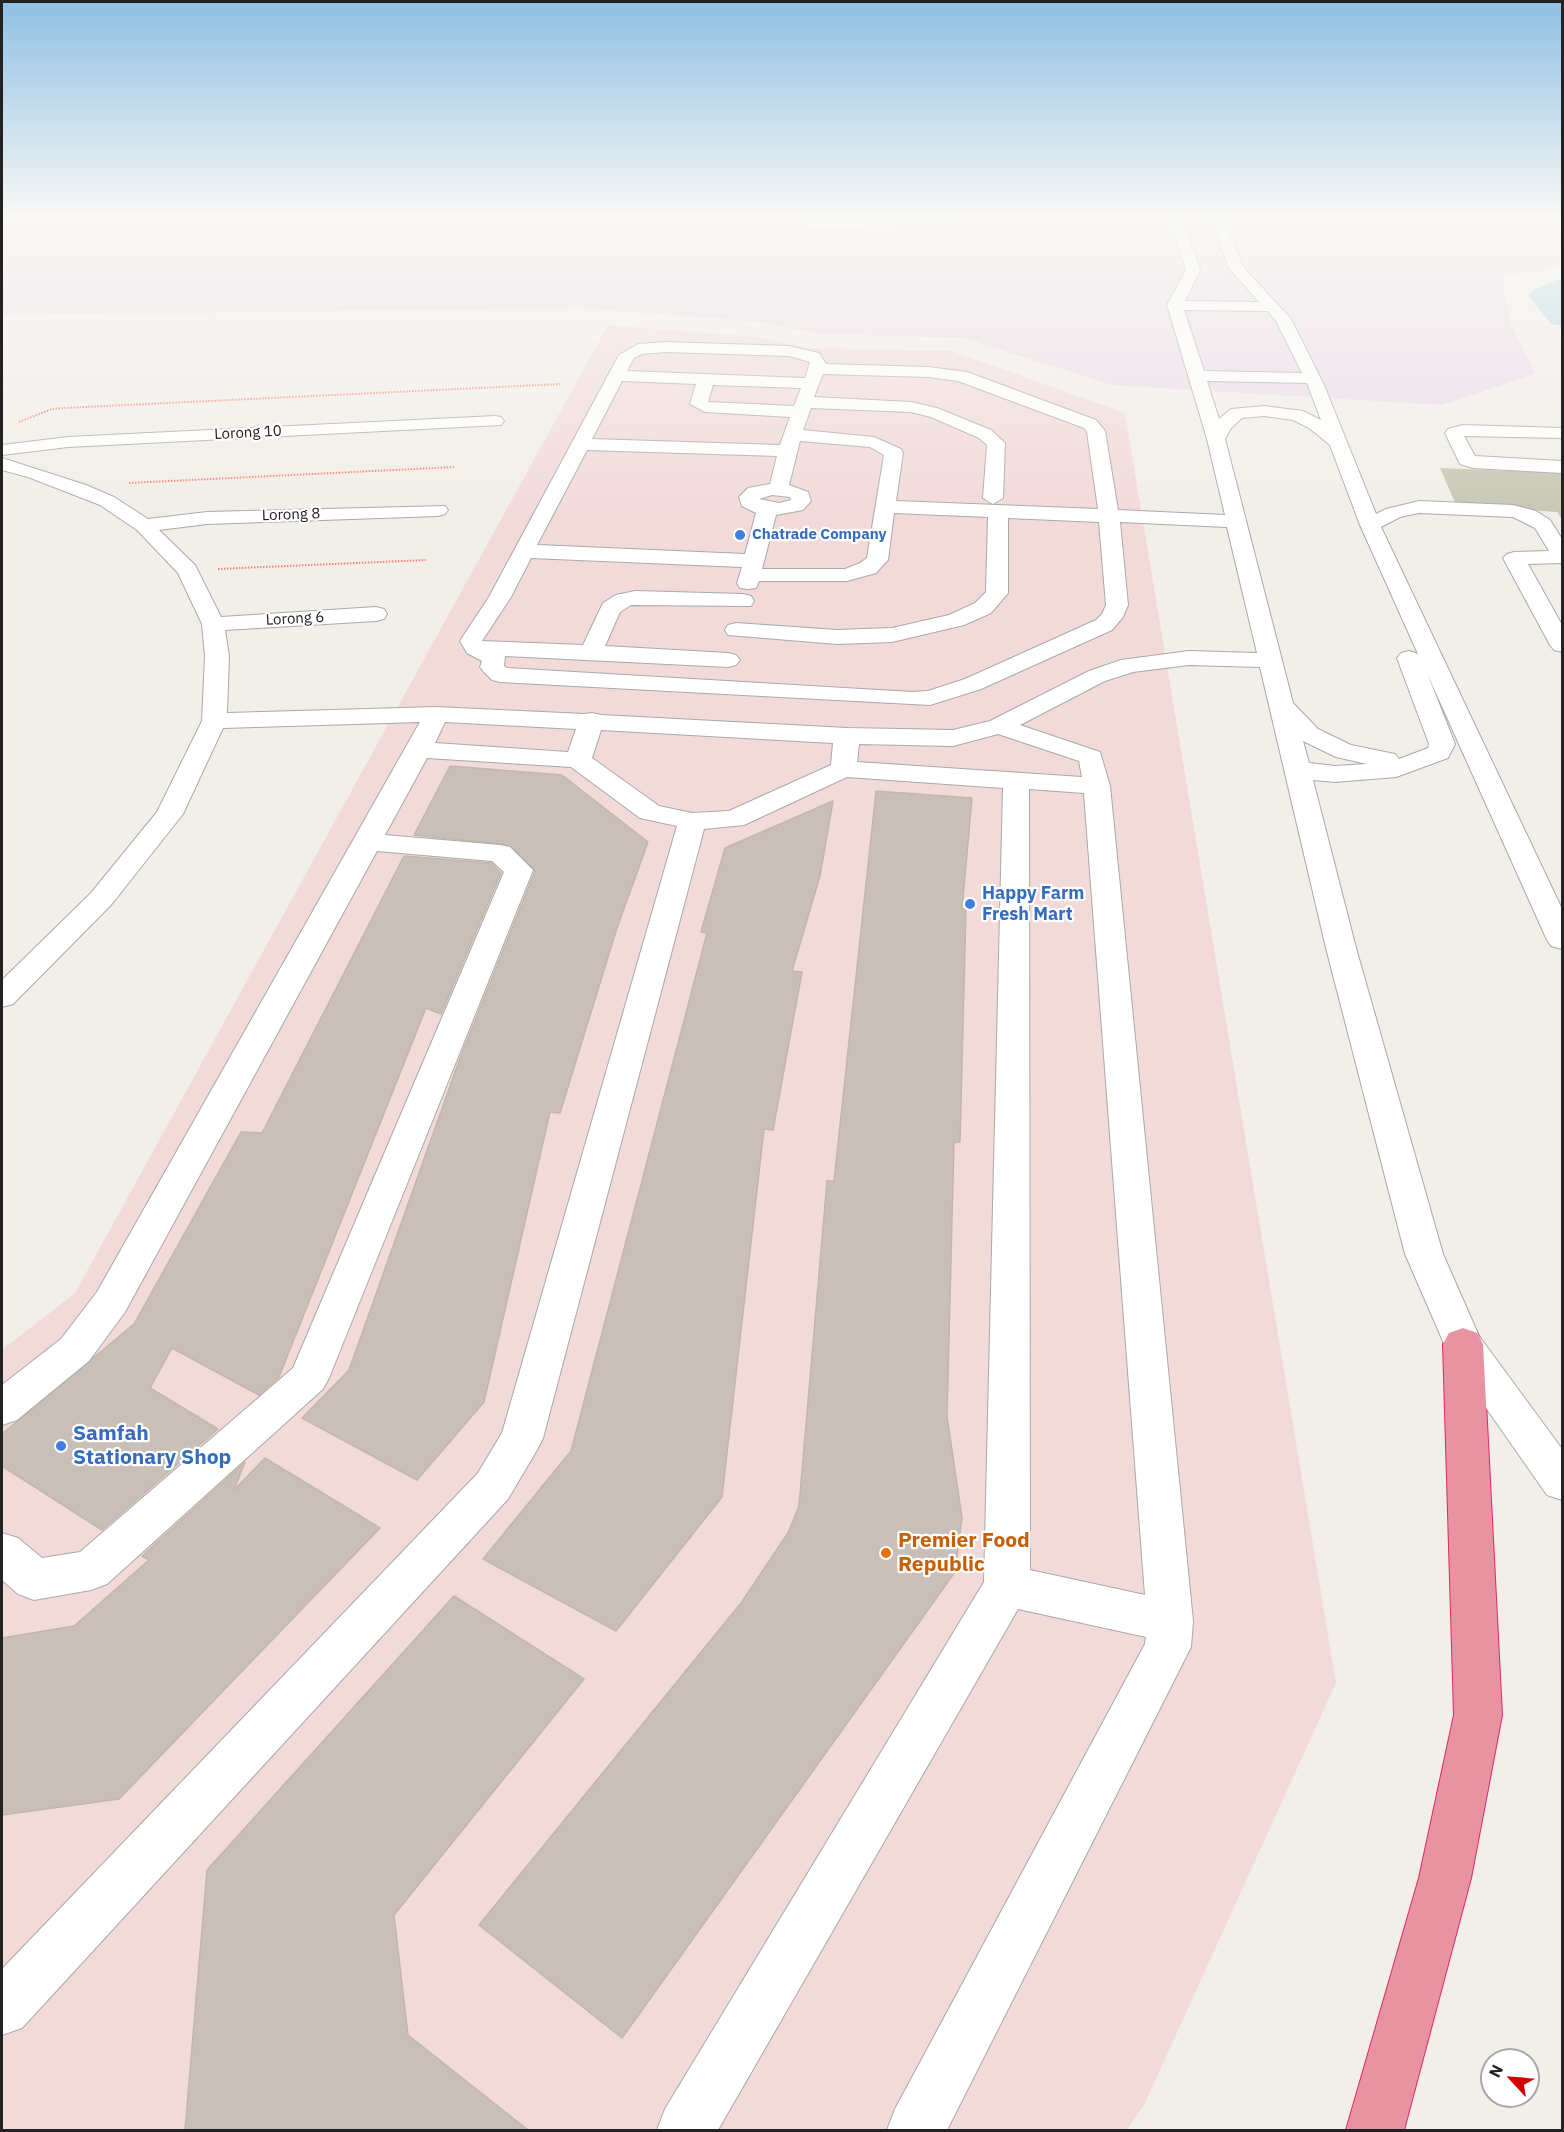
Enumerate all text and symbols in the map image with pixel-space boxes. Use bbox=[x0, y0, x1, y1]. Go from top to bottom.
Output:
street label: Lorong 10 bbox=[214, 422, 282, 444]
street label: Lorong 8 bbox=[261, 505, 321, 525]
place label: Chatrade Company bbox=[752, 526, 886, 544]
marker: Chatrade Company bbox=[733, 528, 747, 542]
street label: Lorong 6 bbox=[265, 608, 325, 630]
place label: Happy Farm Fresh Mart bbox=[982, 883, 1084, 926]
marker: Happy Farm Fresh Mart bbox=[963, 897, 977, 911]
place label: Samfah Stationary Shop bbox=[73, 1421, 231, 1471]
marker: Samfah Stationary Shop bbox=[54, 1439, 68, 1453]
place label: Premier Food Republic bbox=[898, 1528, 1030, 1578]
marker: Premier Food Republic bbox=[879, 1546, 893, 1560]
north arrow bbox=[1480, 2048, 1540, 2108]
text: N bbox=[1484, 2061, 1507, 2081]

